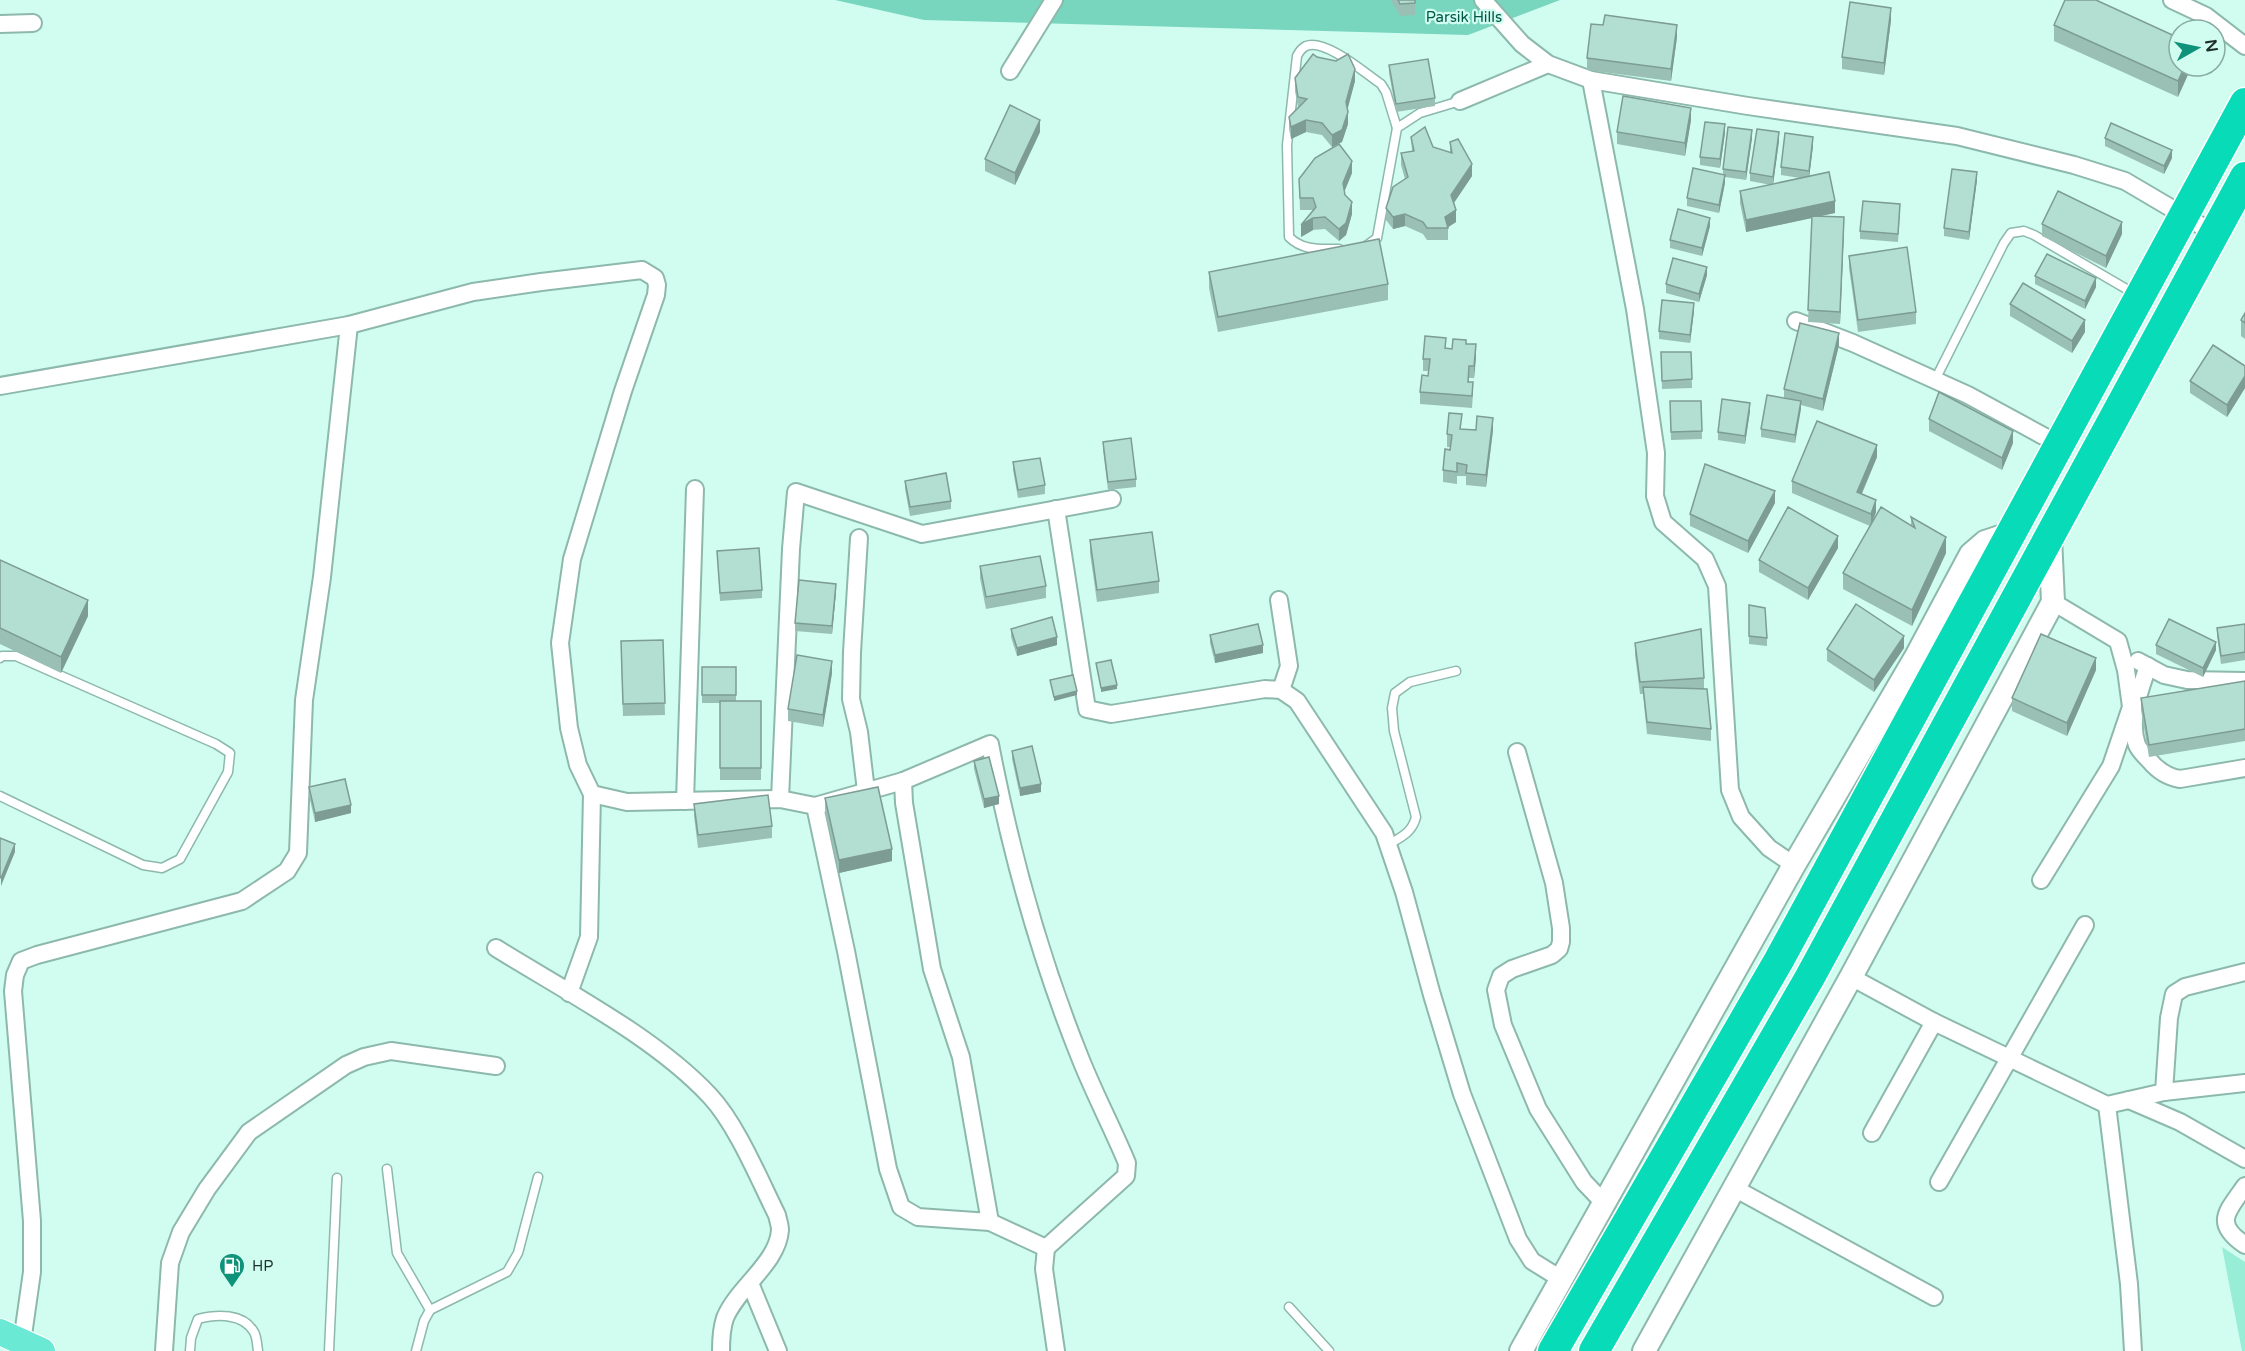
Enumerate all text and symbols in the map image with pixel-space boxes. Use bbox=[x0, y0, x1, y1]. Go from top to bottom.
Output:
park label: Parsik Hills bbox=[1426, 8, 1502, 26]
north arrow bbox=[2167, 18, 2227, 78]
text: N bbox=[2200, 38, 2222, 54]
fuel station icon: HP bbox=[217, 1251, 247, 1289]
place label: HP bbox=[252, 1257, 273, 1275]

